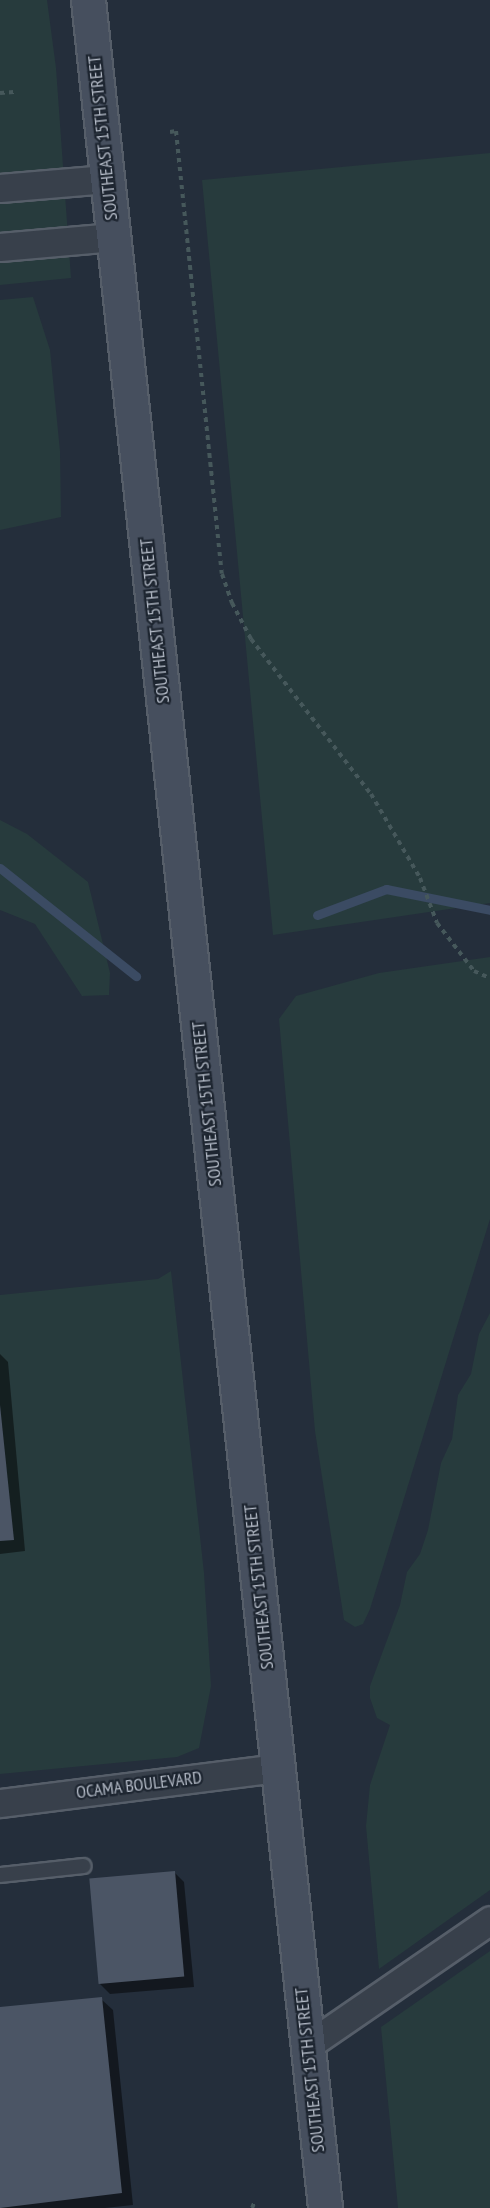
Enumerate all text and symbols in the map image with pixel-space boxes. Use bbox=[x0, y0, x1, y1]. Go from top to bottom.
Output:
street label: SOUTHEAST 15TH STREET bbox=[84, 54, 122, 222]
street label: SOUTHEAST 15TH STREET bbox=[136, 537, 174, 705]
street label: SOUTHEAST 15TH STREET bbox=[188, 1020, 226, 1188]
street label: SOUTHEAST 15TH STREET bbox=[240, 1503, 278, 1671]
street label: OCAMA BOULEVARD bbox=[75, 1767, 203, 1803]
street label: SOUTHEAST 15TH STREET bbox=[291, 1986, 329, 2154]

